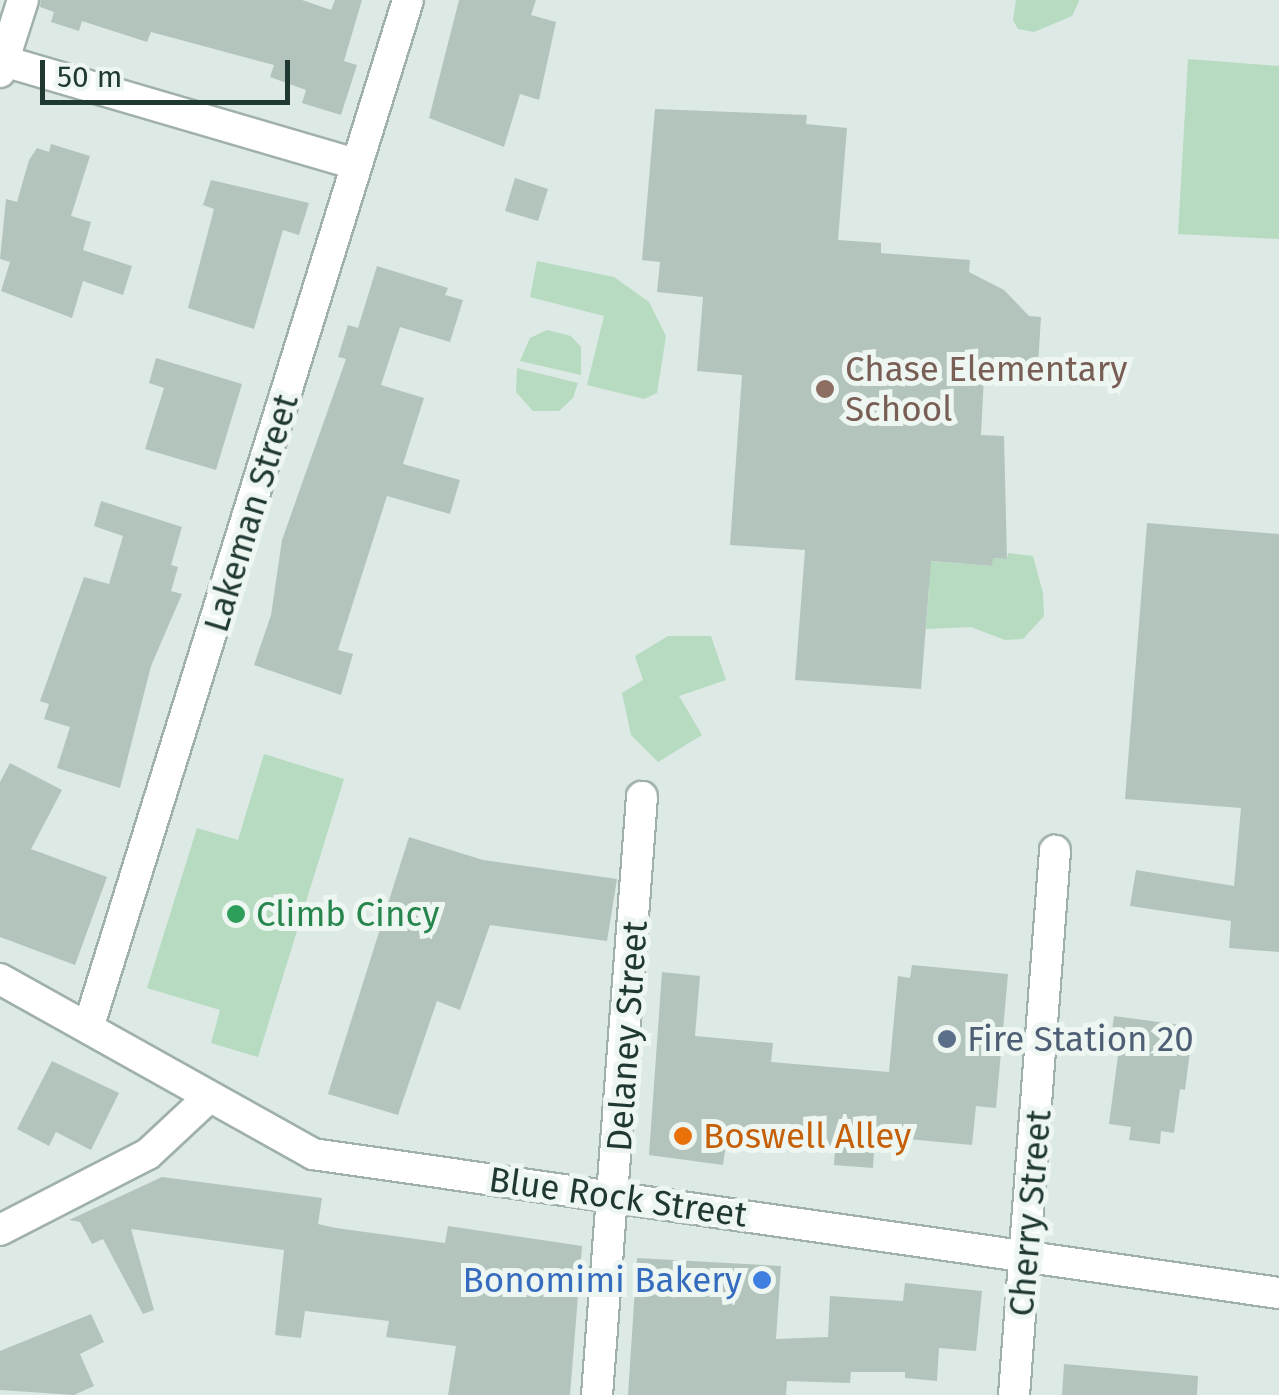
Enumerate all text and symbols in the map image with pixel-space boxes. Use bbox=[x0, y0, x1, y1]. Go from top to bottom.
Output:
scale bar bbox=[45, 40, 295, 102]
text: 50 m bbox=[57, 59, 122, 95]
place label: Chase Elementary School bbox=[845, 348, 1128, 430]
marker: Chase Elementary School bbox=[814, 378, 836, 400]
street label: Lakeman Street bbox=[195, 389, 307, 637]
place label: Climb Cincy bbox=[256, 893, 439, 935]
marker: Climb Cincy bbox=[225, 903, 247, 925]
street label: Delaney Street bbox=[598, 919, 656, 1153]
place label: Fire Station 20 bbox=[967, 1018, 1194, 1060]
marker: Fire Station 20 bbox=[936, 1028, 958, 1050]
street label: Cherry Street bbox=[1000, 1108, 1060, 1318]
place label: Boswell Alley bbox=[703, 1115, 911, 1157]
marker: Boswell Alley bbox=[672, 1125, 694, 1147]
street label: Blue Rock Street bbox=[486, 1158, 750, 1236]
place label: Bonomimi Bakery bbox=[463, 1259, 742, 1301]
marker: Bonomimi Bakery bbox=[751, 1269, 773, 1291]

